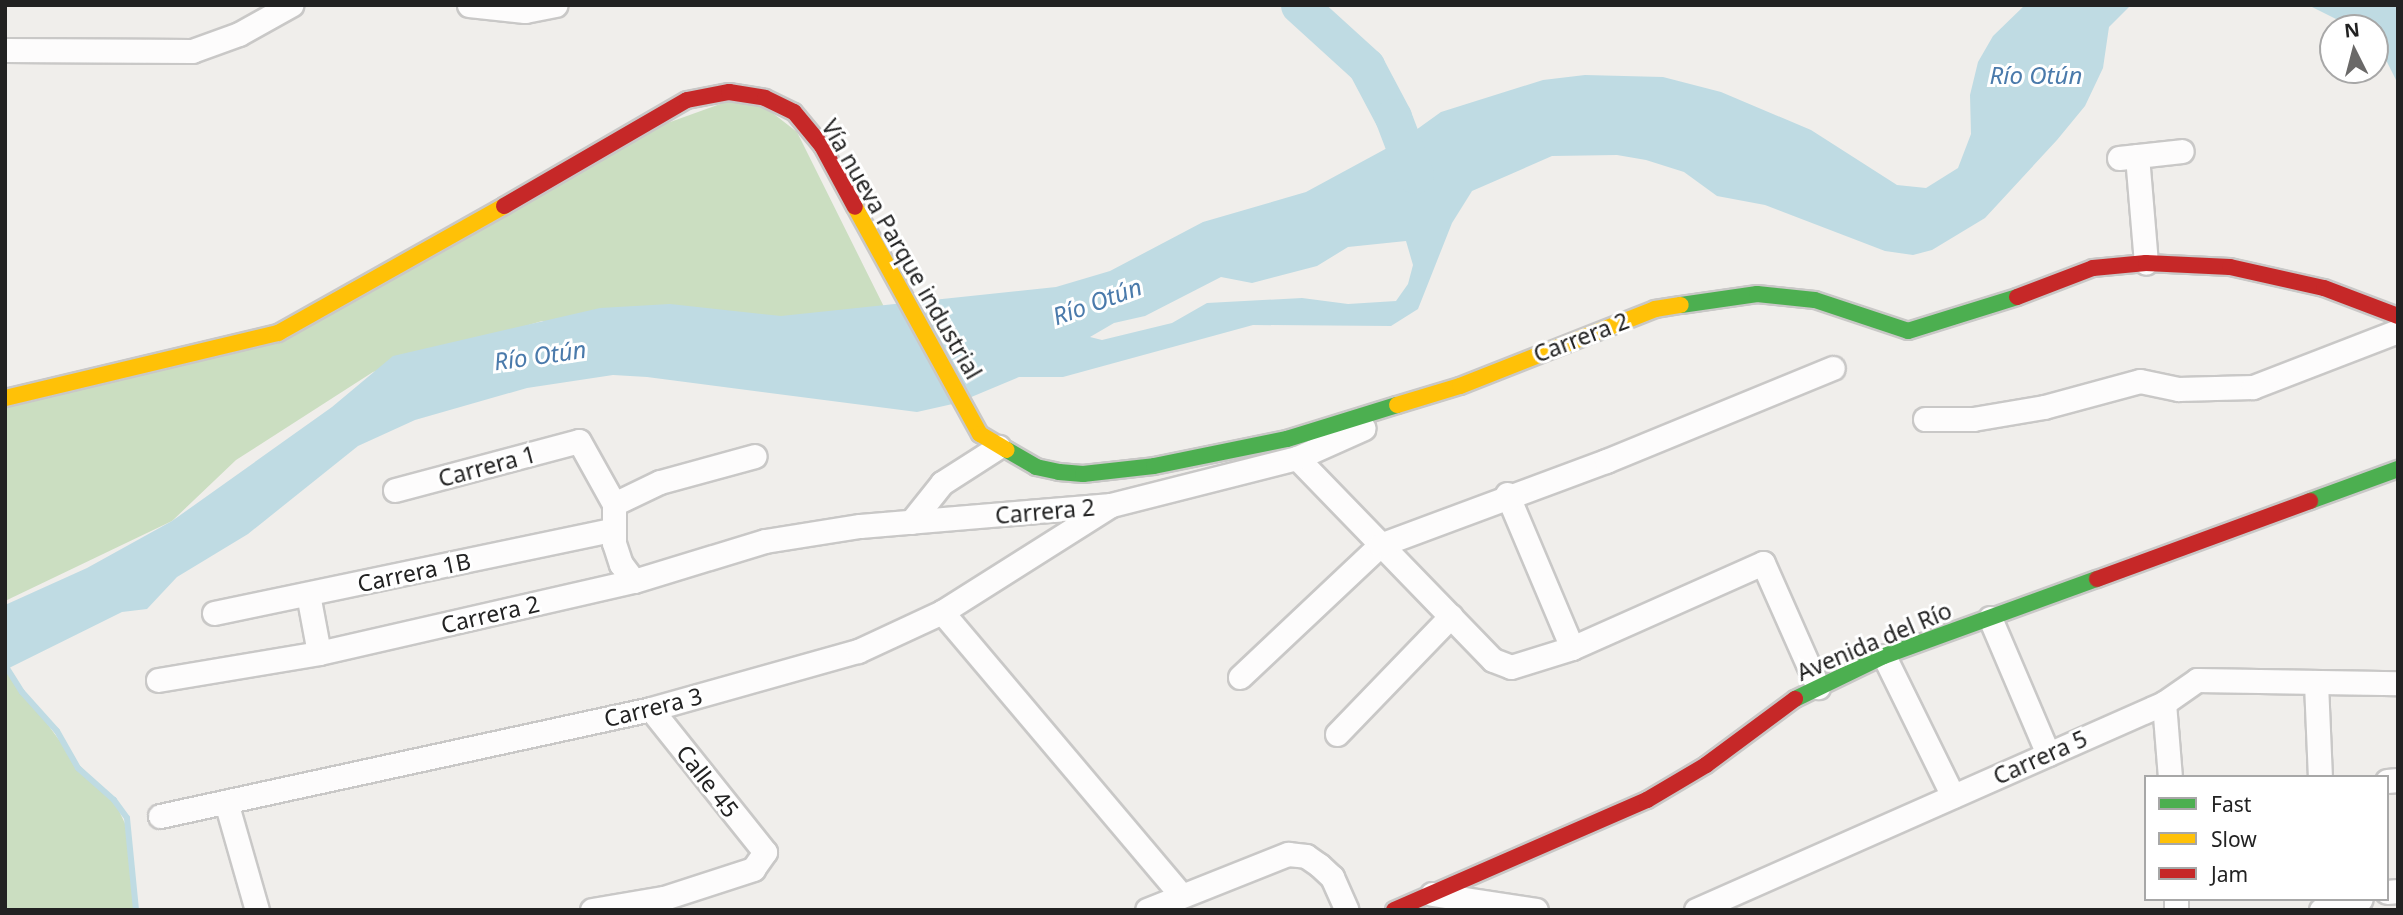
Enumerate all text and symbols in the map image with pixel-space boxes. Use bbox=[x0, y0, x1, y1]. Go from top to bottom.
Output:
north arrow bbox=[2319, 14, 2389, 84]
text: N bbox=[2343, 16, 2361, 44]
water label: Río Otún bbox=[1990, 61, 2082, 89]
street label: Vía nueva Parque industrial bbox=[816, 114, 988, 384]
water label: Río Otún bbox=[1048, 272, 1146, 330]
street label: Carrera 2 bbox=[1529, 306, 1633, 368]
water label: Río Otún bbox=[492, 334, 588, 376]
street label: Carrera 1 bbox=[435, 440, 539, 492]
street label: Carrera 2 bbox=[994, 493, 1096, 529]
street label: Carrera 1B bbox=[355, 547, 473, 597]
street label: Carrera 2 bbox=[438, 589, 542, 639]
street label: Avenida del Río bbox=[1792, 596, 1956, 686]
street label: Carrera 3 bbox=[601, 682, 705, 732]
street label: Carrera 5 bbox=[1989, 724, 2091, 790]
street label: Calle 45 bbox=[671, 739, 745, 823]
legend bbox=[2144, 775, 2389, 901]
text: Fast bbox=[2211, 790, 2251, 818]
text: Slow bbox=[2211, 825, 2257, 853]
text: Jam bbox=[2211, 860, 2248, 888]

